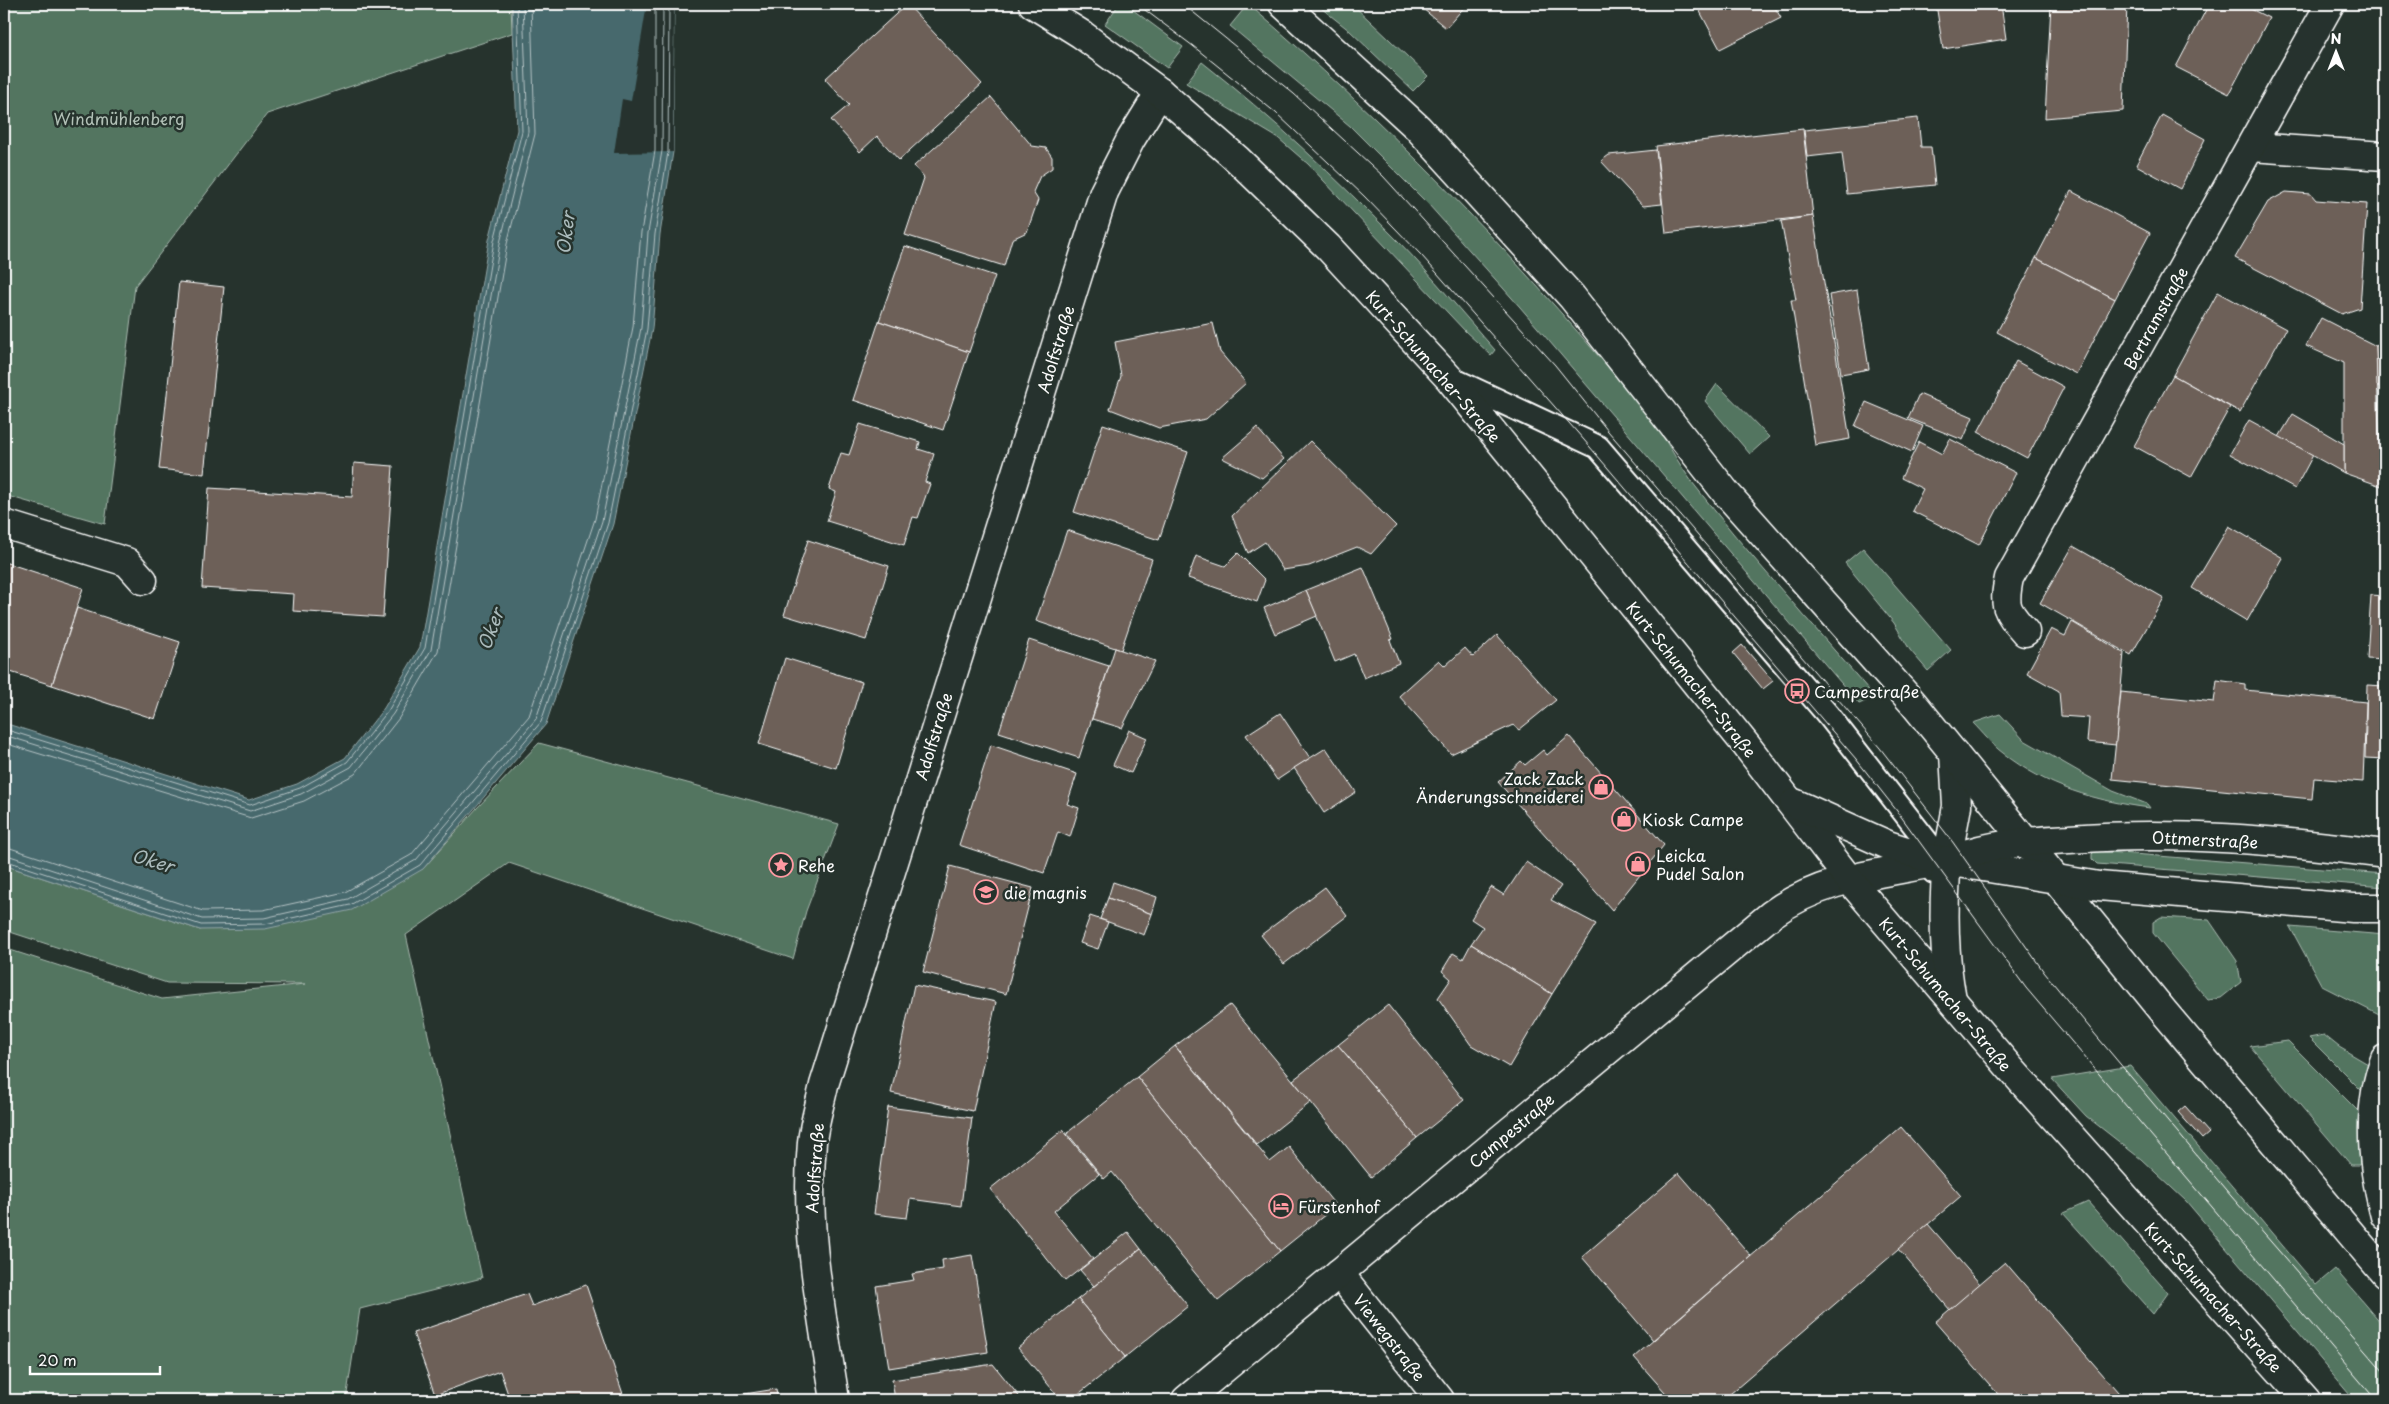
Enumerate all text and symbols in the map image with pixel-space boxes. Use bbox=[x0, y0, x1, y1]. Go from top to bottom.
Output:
north arrow bbox=[2312, 28, 2362, 78]
text: N bbox=[2330, 28, 2342, 49]
park label: Windmühlenberg bbox=[54, 106, 184, 130]
water label: Oker bbox=[549, 208, 581, 256]
street label: Bertramstraße bbox=[2117, 262, 2193, 374]
street label: Kurt-Schumacher-Straße bbox=[1361, 285, 1507, 447]
street label: Adolfstraße bbox=[1030, 302, 1080, 396]
street label: Kurt-Schumacher-Straße bbox=[1621, 596, 1763, 762]
water label: Oker bbox=[470, 602, 511, 654]
bus stop icon: Campestraße bbox=[1784, 678, 1810, 704]
place label: Campestraße bbox=[1814, 679, 1919, 703]
street label: Adolfstraße bbox=[908, 689, 958, 783]
place label: Zack Zack Änderungsschneiderei bbox=[1416, 766, 1584, 808]
shop icon: Zack Zack Änderungsschneiderei bbox=[1588, 774, 1614, 800]
shop icon: Kiosk Campe bbox=[1611, 806, 1637, 832]
place label: Kiosk Campe bbox=[1642, 807, 1743, 831]
street label: Ottmerstraße bbox=[2151, 824, 2259, 854]
water label: Oker bbox=[129, 841, 180, 880]
place label: Leicka Pudel Salon bbox=[1656, 843, 1744, 885]
shop icon: Leicka Pudel Salon bbox=[1625, 851, 1651, 877]
place icon: Rehe bbox=[768, 852, 794, 878]
place label: Rehe bbox=[798, 853, 835, 877]
school or university icon: die magnis bbox=[973, 879, 999, 905]
place label: die magnis bbox=[1004, 880, 1087, 904]
street label: Kurt-Schumacher-Straße bbox=[1874, 912, 2018, 1076]
street label: Campestraße bbox=[1463, 1087, 1559, 1173]
street label: Adolfstraße bbox=[799, 1122, 829, 1214]
hotel icon: Fürstenhof bbox=[1268, 1193, 1294, 1219]
place label: Fürstenhof bbox=[1298, 1194, 1382, 1218]
street label: Kurt-Schumacher-Straße bbox=[2140, 1217, 2288, 1377]
street label: Viewegstraße bbox=[1348, 1288, 1432, 1386]
scale bar bbox=[30, 1344, 160, 1376]
text: 20 m bbox=[38, 1348, 77, 1371]

